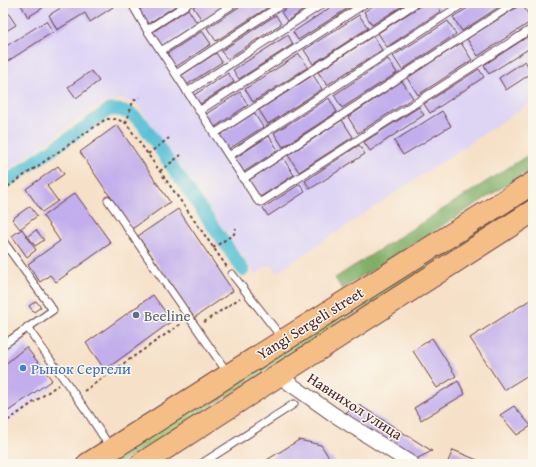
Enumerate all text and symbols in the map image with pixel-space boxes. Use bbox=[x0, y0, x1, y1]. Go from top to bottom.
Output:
street label: Yangi Sergeli street bbox=[253, 281, 368, 364]
place label: Beeline bbox=[144, 305, 190, 326]
marker: Beeline bbox=[131, 310, 141, 320]
place label: Рынок Сергели bbox=[31, 358, 131, 379]
marker: Рынок Сергели bbox=[18, 363, 28, 373]
street label: Навнихол улица bbox=[303, 367, 407, 445]

